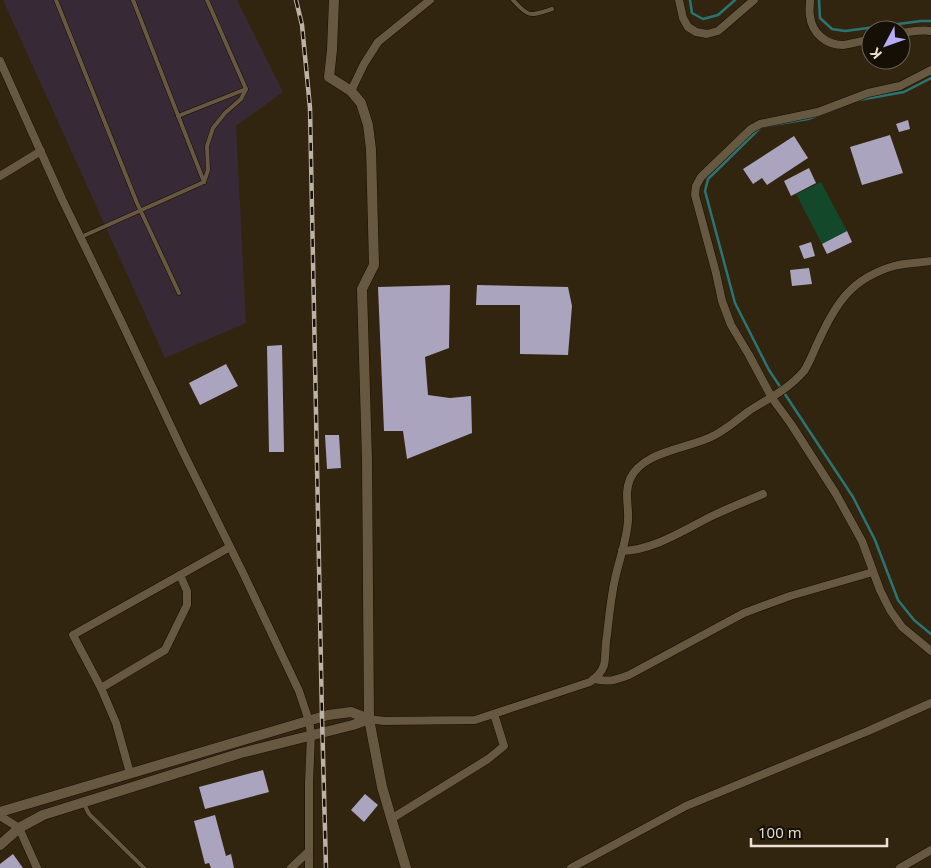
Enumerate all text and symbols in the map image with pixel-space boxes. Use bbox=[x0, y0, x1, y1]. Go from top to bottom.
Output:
north arrow bbox=[861, 20, 911, 70]
text: K bbox=[865, 44, 886, 64]
scale bar bbox=[751, 816, 887, 848]
text: 100 m bbox=[758, 822, 802, 842]

